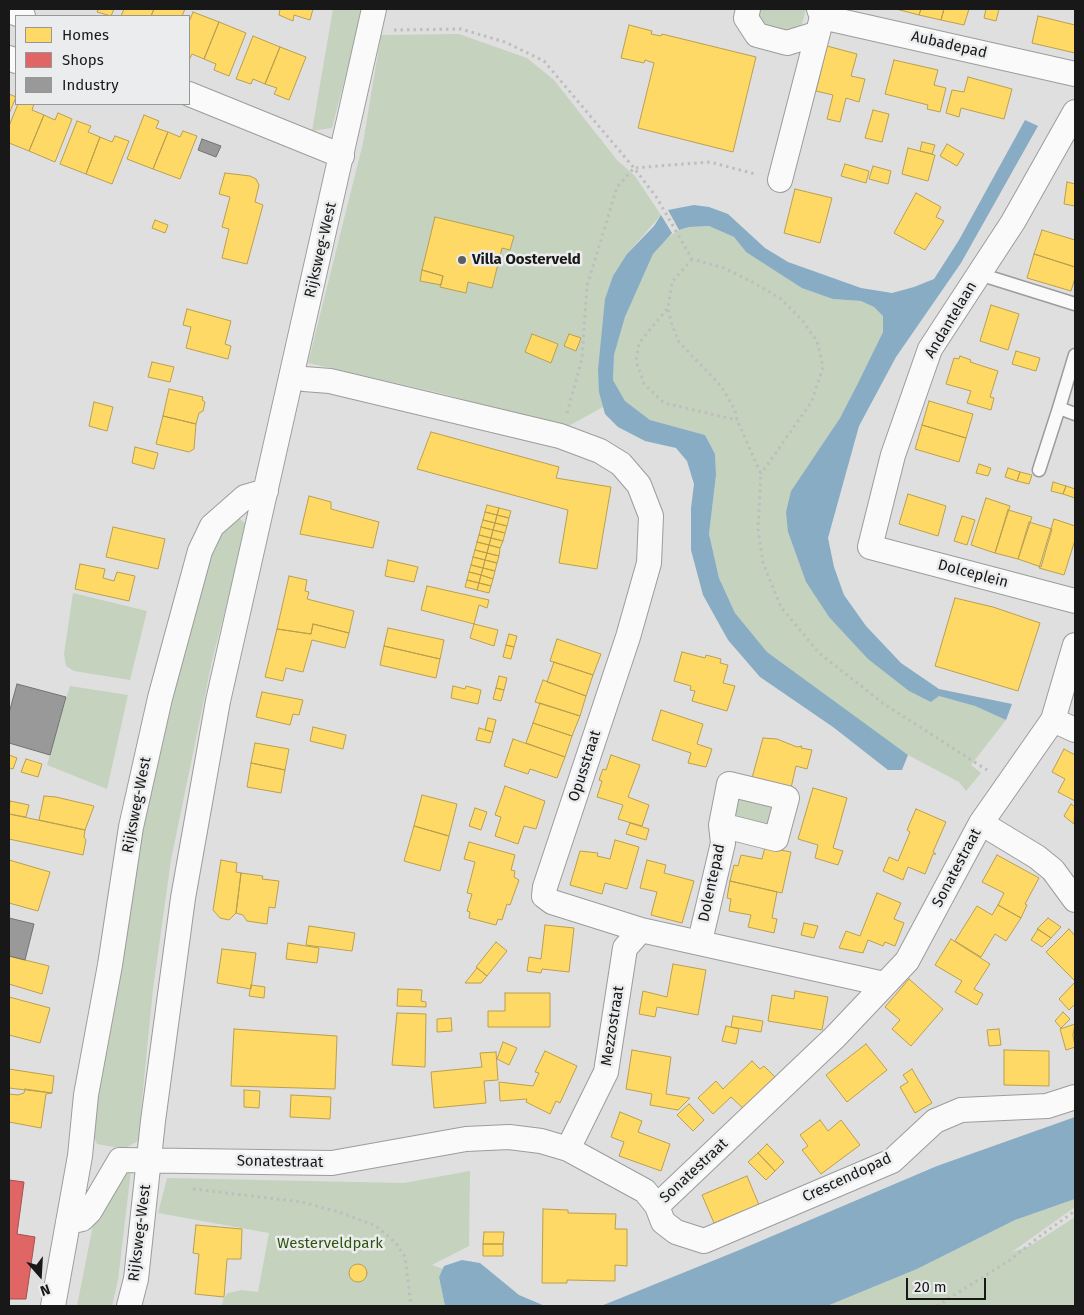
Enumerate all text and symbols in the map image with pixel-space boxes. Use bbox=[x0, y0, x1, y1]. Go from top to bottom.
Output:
legend bbox=[15, 15, 190, 105]
text: Homes bbox=[62, 26, 109, 44]
street label: Aubadepad bbox=[909, 28, 989, 62]
text: Shops bbox=[62, 51, 104, 69]
text: Industry bbox=[62, 76, 119, 94]
street label: Rijksweg-West bbox=[301, 200, 341, 300]
place label: Villa Oosterveld bbox=[472, 251, 581, 269]
marker: Villa Oosterveld bbox=[456, 254, 468, 266]
street label: Andantelaan bbox=[921, 278, 981, 362]
street label: Dolceplein bbox=[936, 556, 1010, 592]
street label: Opusstraat bbox=[565, 728, 605, 804]
street label: Rijksweg-West bbox=[119, 755, 155, 855]
street label: Sonatestraat bbox=[929, 826, 985, 910]
street label: Dolentepad bbox=[695, 843, 729, 923]
street label: Mezzostraat bbox=[598, 985, 628, 1067]
street label: Sonatestraat bbox=[656, 1135, 732, 1207]
street label: Crescendopad bbox=[800, 1150, 894, 1206]
street label: Sonatestraat bbox=[237, 1152, 323, 1172]
street label: Rijksweg-West bbox=[125, 1184, 155, 1282]
park label: Westerveldpark bbox=[277, 1235, 383, 1253]
north arrow bbox=[15, 1250, 65, 1300]
scale bar bbox=[909, 1268, 989, 1300]
text: 20 m bbox=[914, 1278, 947, 1296]
text: N bbox=[38, 1280, 52, 1299]

